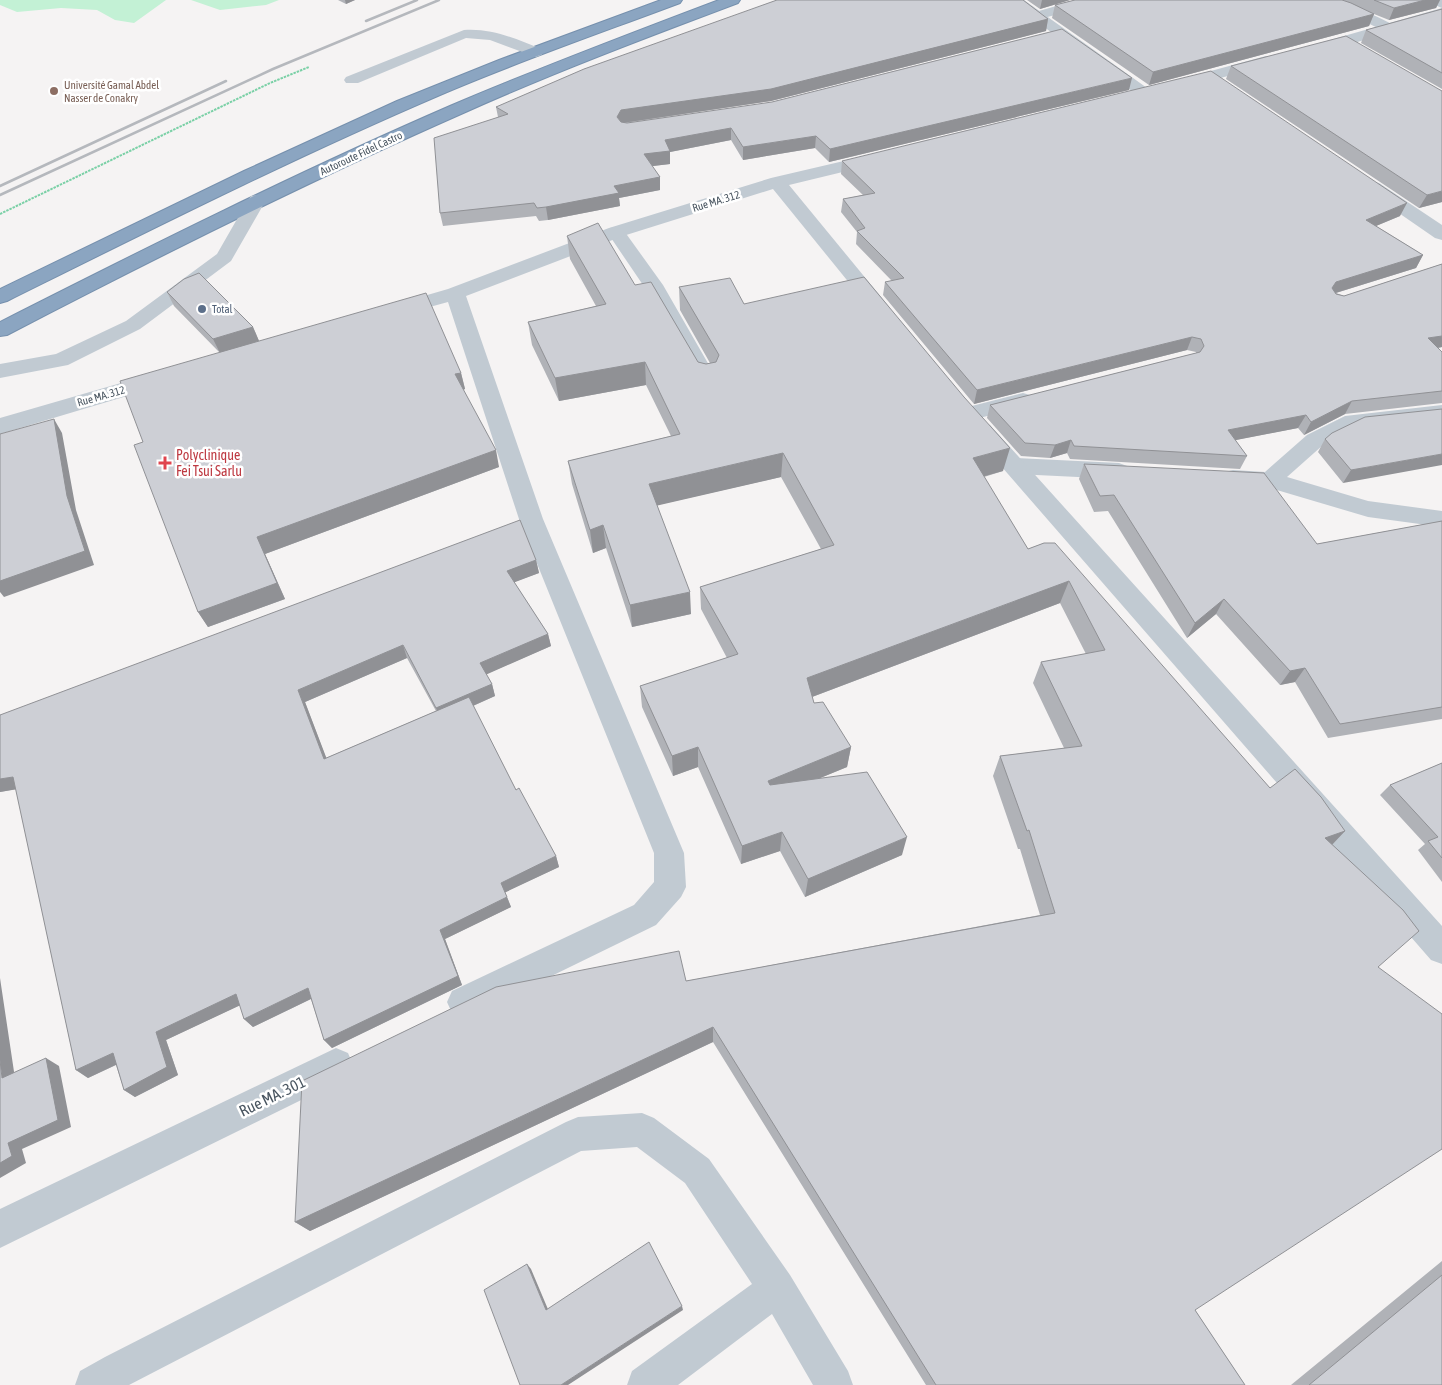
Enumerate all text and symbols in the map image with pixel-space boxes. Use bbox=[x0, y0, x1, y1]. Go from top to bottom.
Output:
place label: Université Gamal Abdel Nasser de Conakry bbox=[64, 79, 159, 104]
marker: Université Gamal Abdel Nasser de Conakry bbox=[48, 85, 60, 97]
street label: Autoroute Fidel Castro bbox=[318, 129, 404, 177]
street label: Rue MA. 312 bbox=[691, 188, 741, 214]
marker: Total bbox=[196, 303, 208, 315]
place label: Total bbox=[212, 303, 233, 315]
street label: Rue MA. 312 bbox=[76, 383, 126, 409]
place label: Polyclinique Fei Tsui Sarlu bbox=[176, 447, 242, 479]
marker: Polyclinique Fei Tsui Sarlu bbox=[158, 456, 172, 470]
street label: Rue MA. 301 bbox=[236, 1072, 308, 1120]

